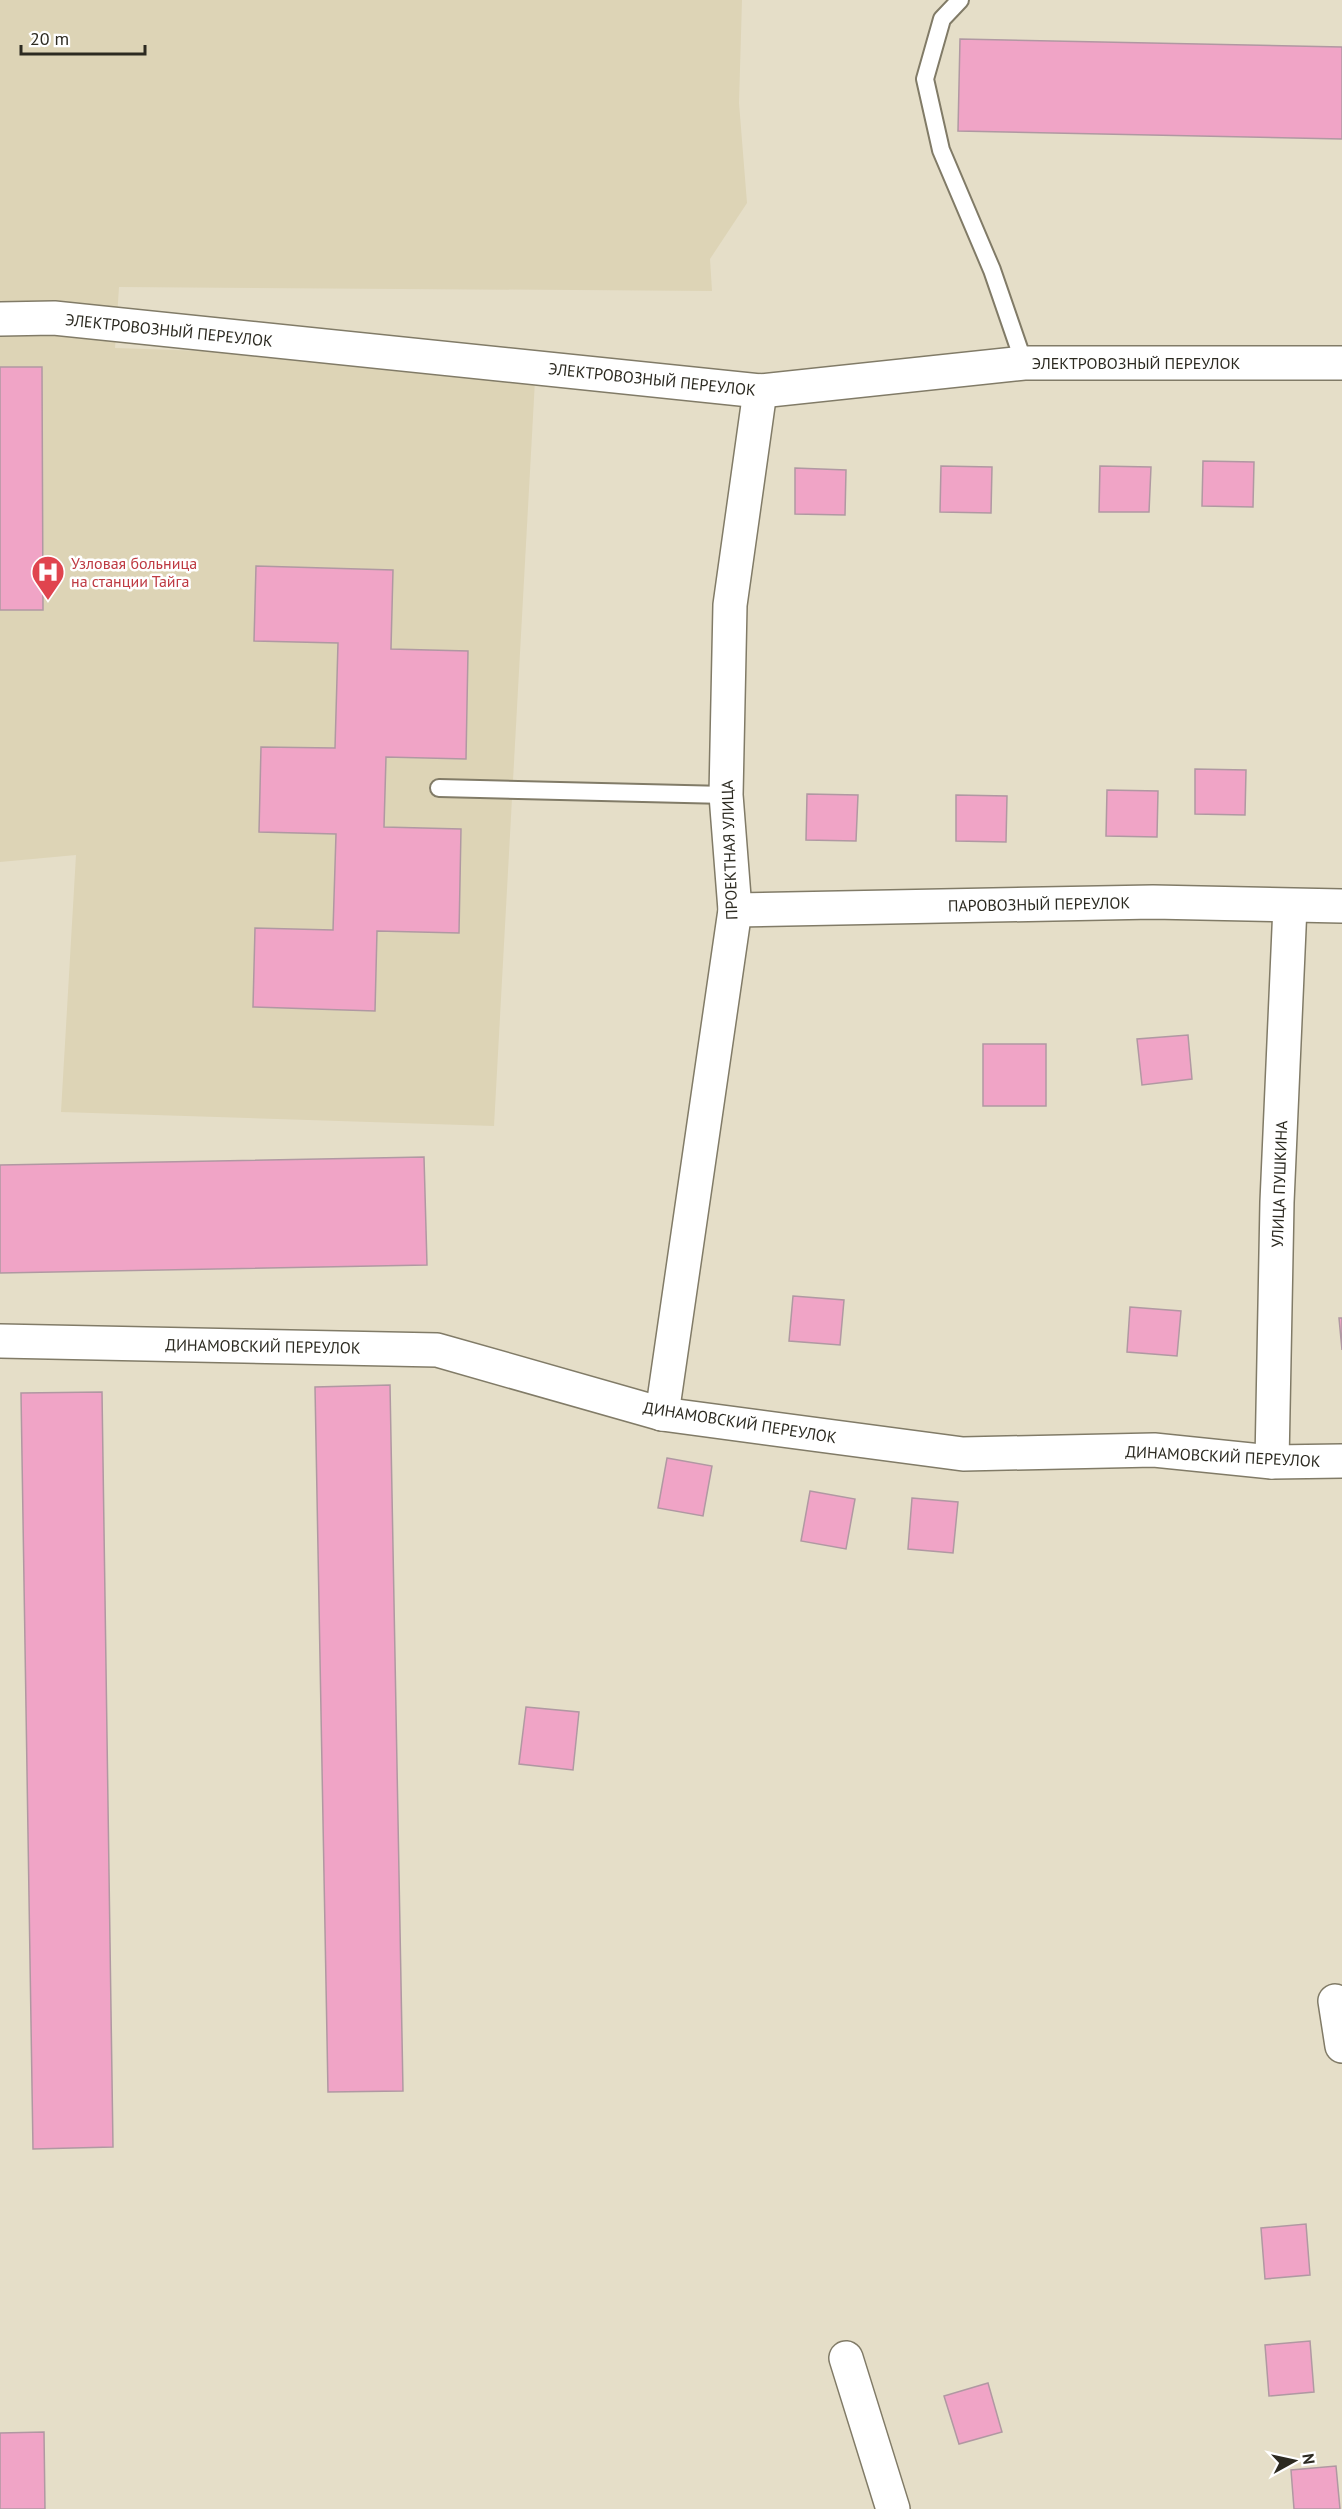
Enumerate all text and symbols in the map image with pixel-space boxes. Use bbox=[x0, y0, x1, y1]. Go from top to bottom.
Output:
scale bar bbox=[21, 18, 146, 56]
text: 20 m bbox=[30, 27, 69, 50]
street label: ЭЛЕКТРОВОЗНЫЙ ПЕРЕУЛОК bbox=[64, 309, 274, 351]
street label: ЭЛЕКТРОВОЗНЫЙ ПЕРЕУЛОК bbox=[1032, 353, 1241, 373]
street label: ЭЛЕКТРОВОЗНЫЙ ПЕРЕУЛОК bbox=[547, 358, 757, 400]
place label: Узловая больница на станции Тайга bbox=[71, 553, 197, 591]
hospital icon: Узловая больница на станции Тайга bbox=[30, 554, 66, 601]
street label: ПРОЕКТНАЯ УЛИЦА bbox=[717, 779, 741, 920]
street label: ПАРОВОЗНЫЙ ПЕРЕУЛОК bbox=[948, 892, 1131, 916]
street label: УЛИЦА ПУШКИНА bbox=[1267, 1119, 1291, 1248]
street label: ДИНАМОВСКИЙ ПЕРЕУЛОК bbox=[165, 1334, 361, 1358]
street label: ДИНАМОВСКИЙ ПЕРЕУЛОК bbox=[642, 1397, 838, 1447]
street label: ДИНАМОВСКИЙ ПЕРЕУЛОК bbox=[1125, 1441, 1321, 1471]
north arrow bbox=[1264, 2431, 1324, 2491]
text: N bbox=[1298, 2452, 1319, 2466]

